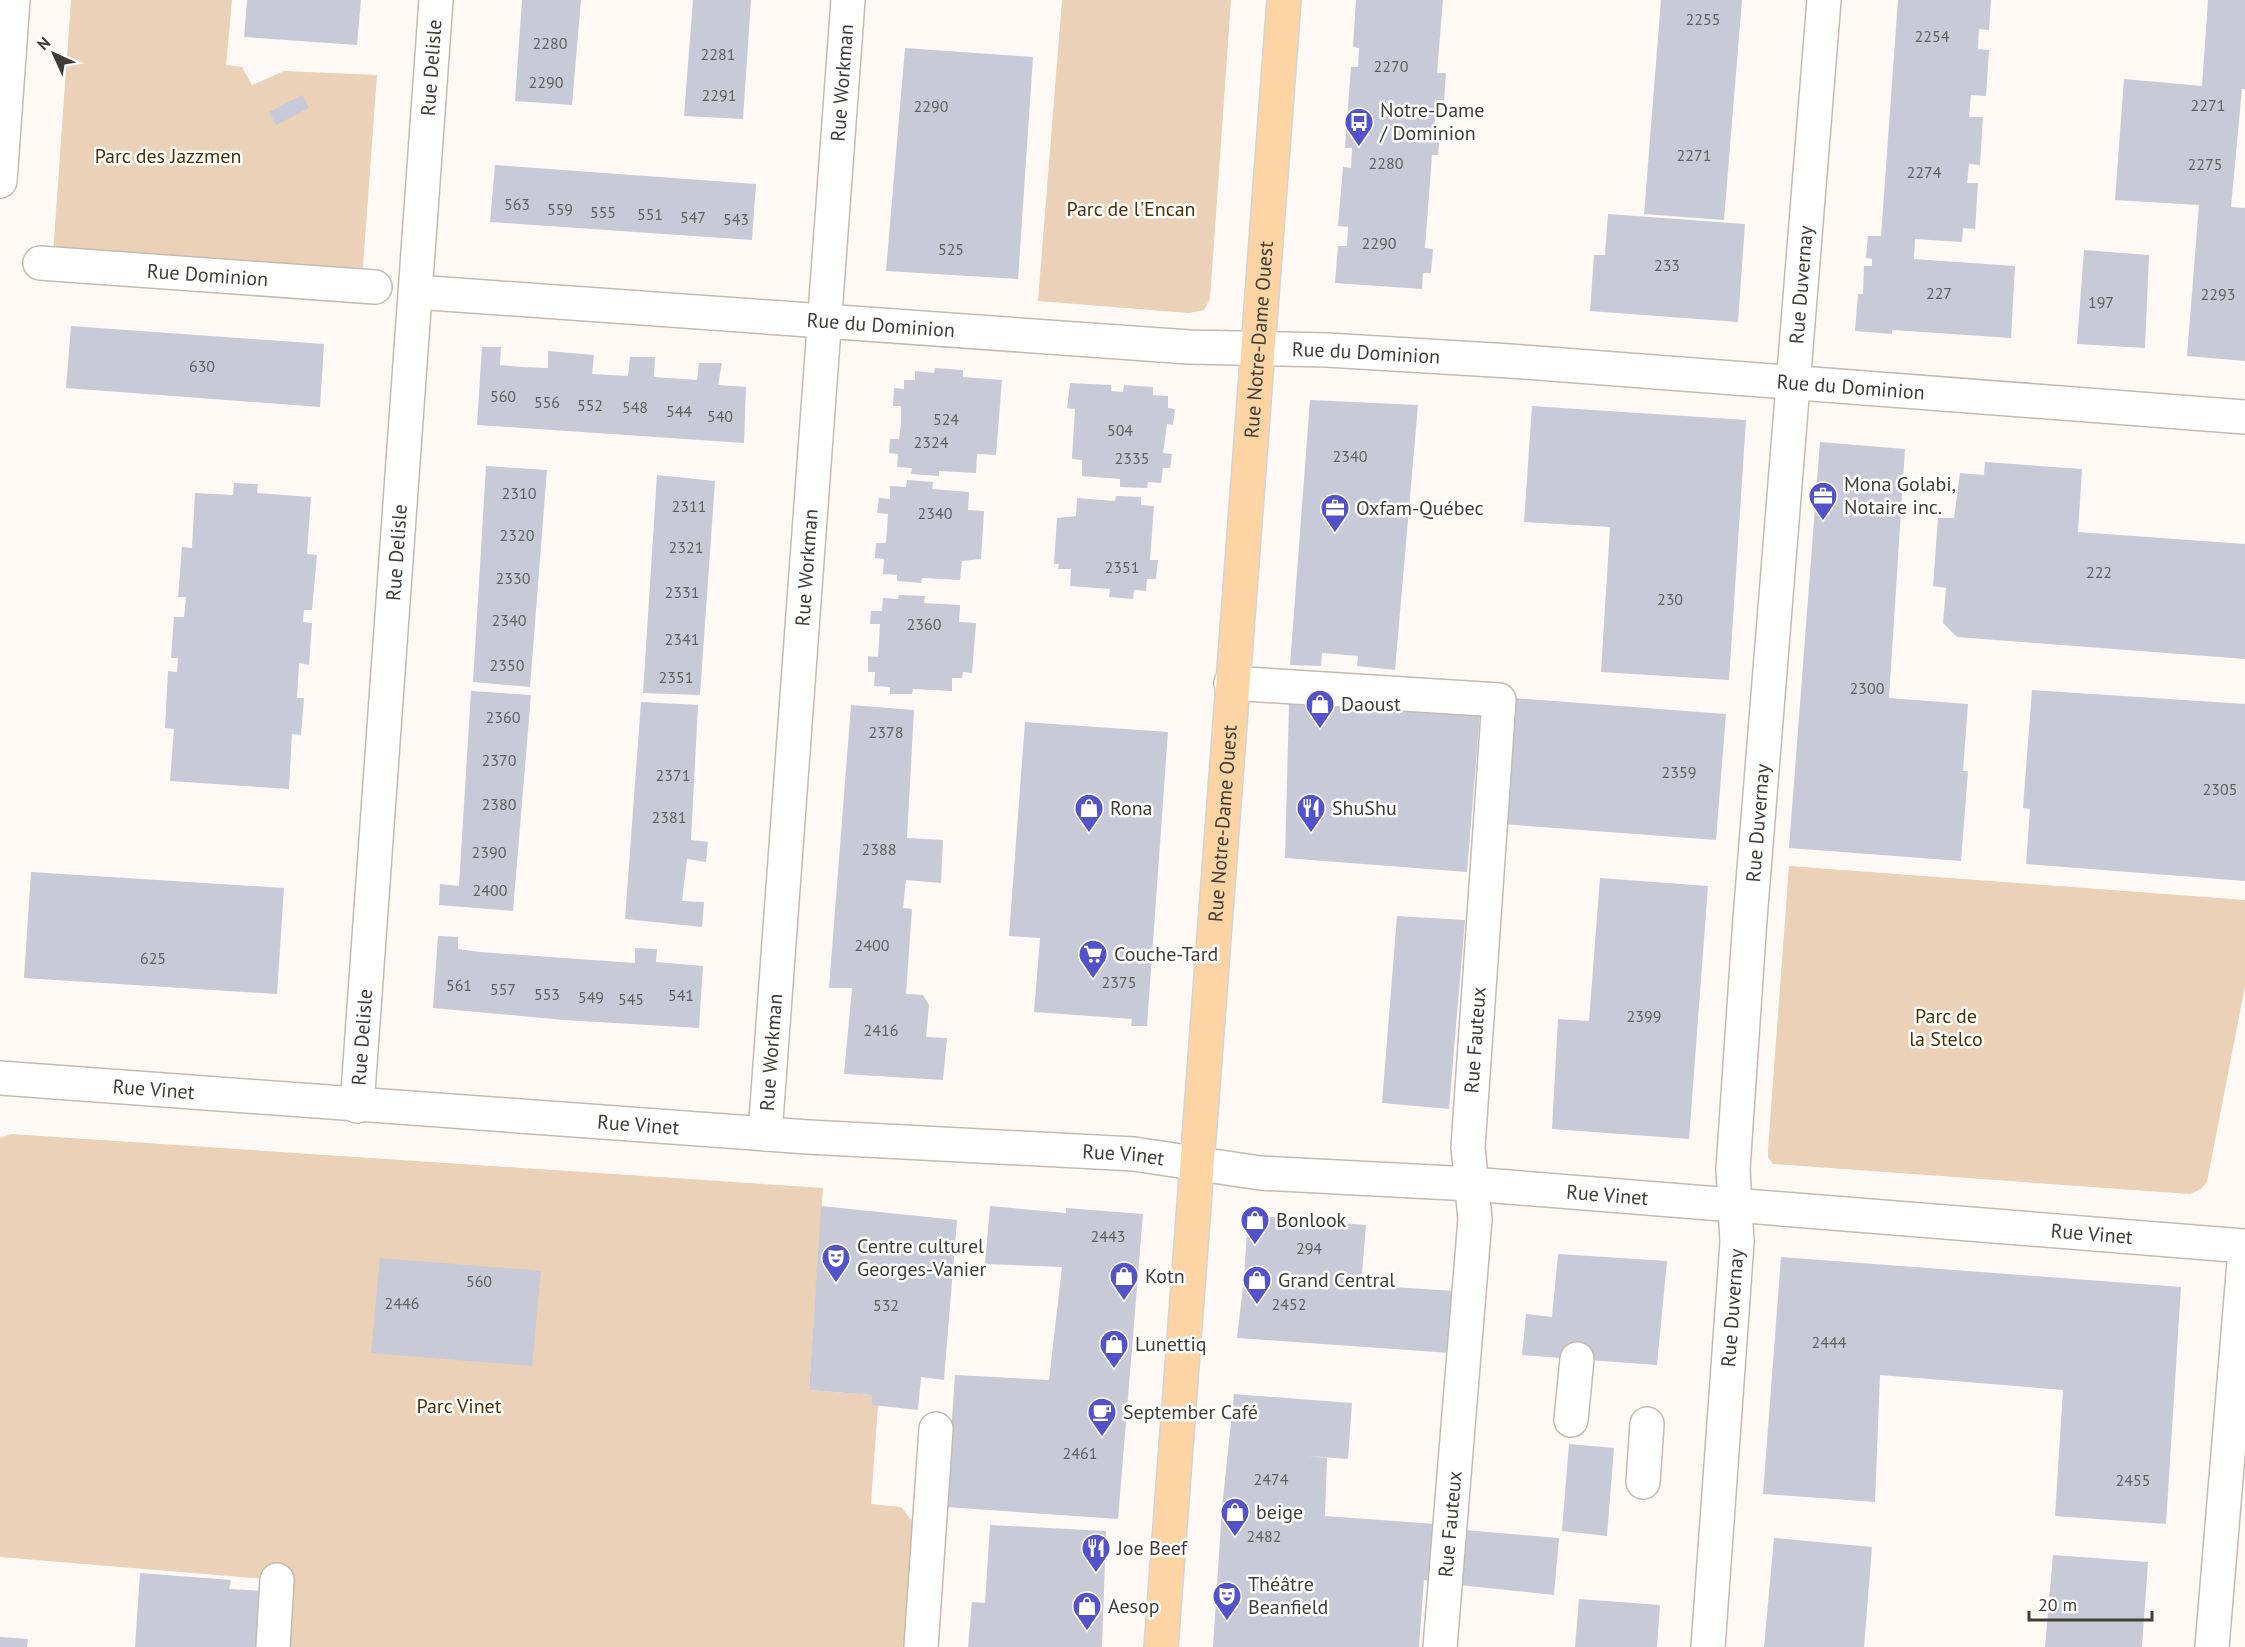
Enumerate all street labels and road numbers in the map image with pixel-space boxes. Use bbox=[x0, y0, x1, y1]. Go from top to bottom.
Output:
street label: Rue Delisle bbox=[415, 18, 448, 117]
street label: Rue Workman bbox=[825, 23, 859, 142]
street label: Rue Duvernay bbox=[1783, 224, 1819, 345]
street label: Rue Notre-Dame Ouest bbox=[1238, 240, 1279, 439]
street label: Rue Dominion bbox=[146, 258, 269, 292]
street label: Rue du Dominion bbox=[806, 307, 956, 343]
street label: Rue du Dominion bbox=[1292, 336, 1441, 370]
street label: Rue du Dominion bbox=[1776, 368, 1926, 406]
street label: Rue Delisle bbox=[380, 503, 413, 602]
street label: Rue Workman bbox=[789, 508, 824, 627]
street label: Rue Notre-Dame Ouest bbox=[1202, 723, 1243, 923]
street label: Rue Duvernay bbox=[1740, 762, 1775, 883]
street label: Rue Fauteux bbox=[1458, 986, 1492, 1094]
street label: Rue Delisle bbox=[345, 988, 378, 1086]
street label: Rue Workman bbox=[754, 993, 788, 1112]
street label: Rue Vinet bbox=[112, 1073, 196, 1105]
street label: Rue Vinet bbox=[596, 1109, 680, 1141]
street label: Rue Vinet bbox=[1082, 1138, 1166, 1171]
street label: Rue Vinet bbox=[1565, 1179, 1649, 1211]
street label: Rue Vinet bbox=[2050, 1217, 2134, 1250]
street label: Rue Duvernay bbox=[1715, 1247, 1750, 1368]
street label: Rue Fauteux bbox=[1432, 1470, 1468, 1578]

